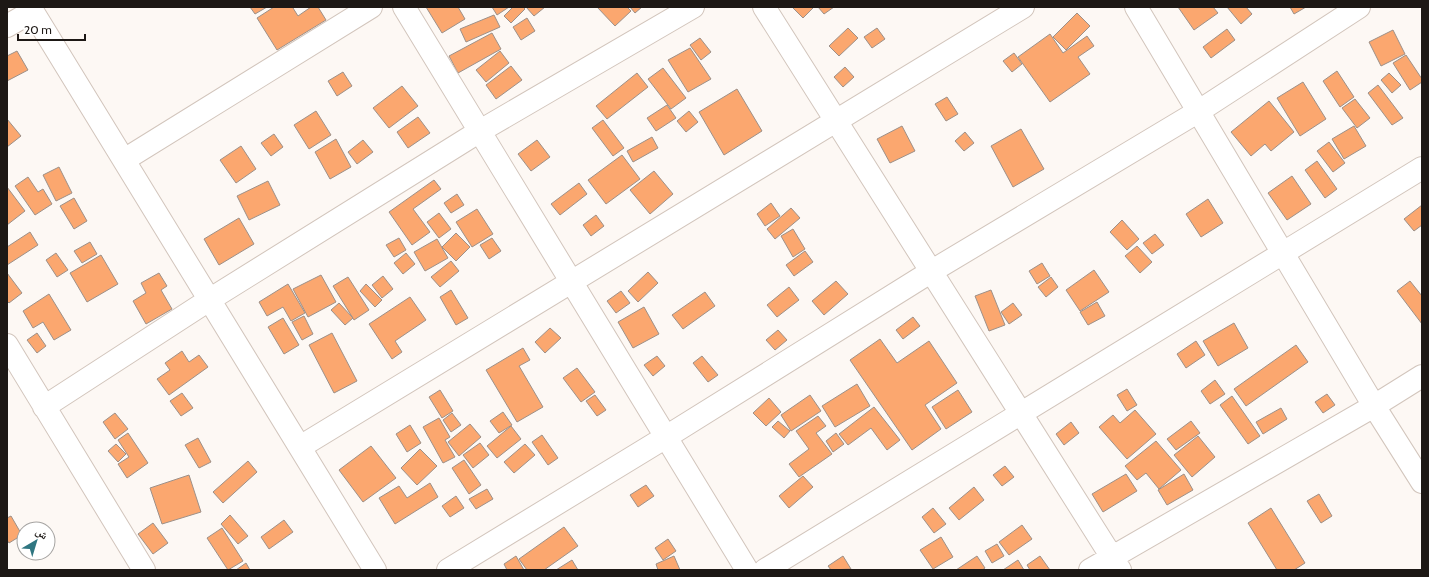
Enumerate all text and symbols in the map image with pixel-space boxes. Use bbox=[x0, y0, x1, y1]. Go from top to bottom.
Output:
scale bar bbox=[18, 16, 85, 42]
text: 20 m bbox=[24, 22, 52, 37]
north arrow bbox=[16, 521, 56, 561]
text: ش bbox=[33, 524, 51, 543]

